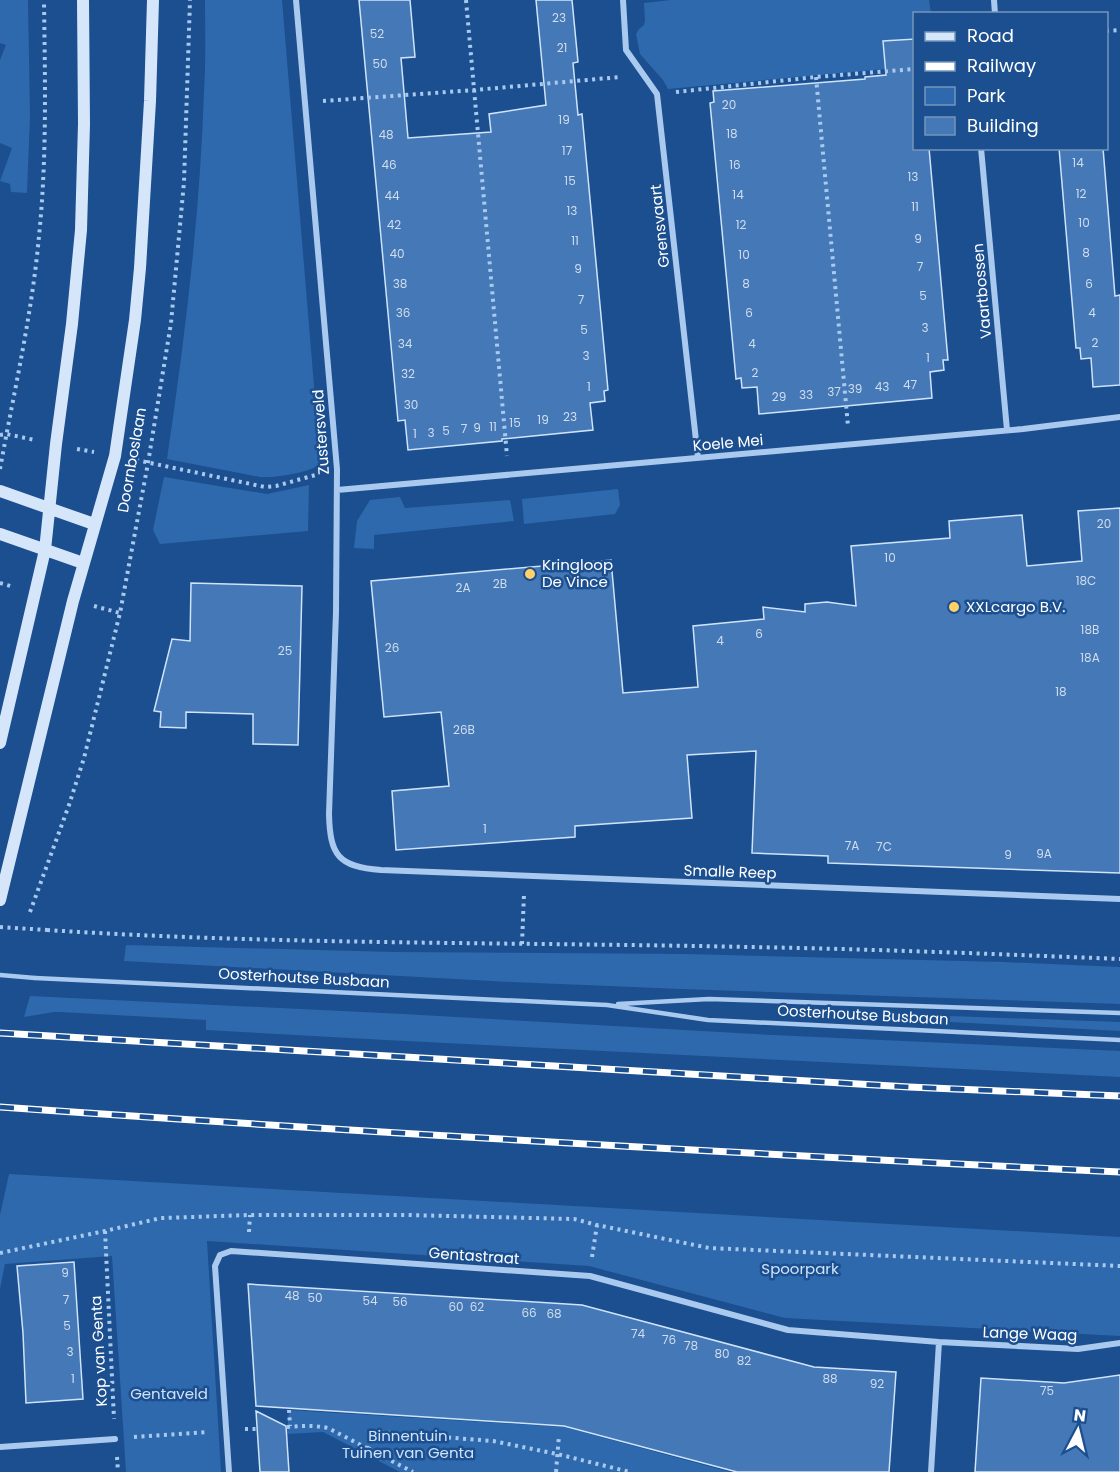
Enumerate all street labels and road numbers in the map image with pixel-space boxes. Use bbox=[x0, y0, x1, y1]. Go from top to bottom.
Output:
street label: Grensvaart bbox=[645, 183, 674, 269]
street label: Vaartbossen bbox=[967, 242, 996, 340]
street label: Zustersveld bbox=[307, 389, 334, 475]
street label: Doornboslaan bbox=[112, 406, 151, 514]
street label: Koele Mei bbox=[692, 429, 764, 456]
street label: Smalle Reep bbox=[683, 859, 777, 884]
street label: Oosterhoutse Busbaan bbox=[218, 963, 390, 992]
street label: Oosterhoutse Busbaan bbox=[777, 1000, 949, 1029]
street label: Gentastraat bbox=[428, 1242, 520, 1269]
street label: Kop van Genta bbox=[85, 1295, 112, 1407]
street label: Lange Waag bbox=[982, 1321, 1078, 1346]

